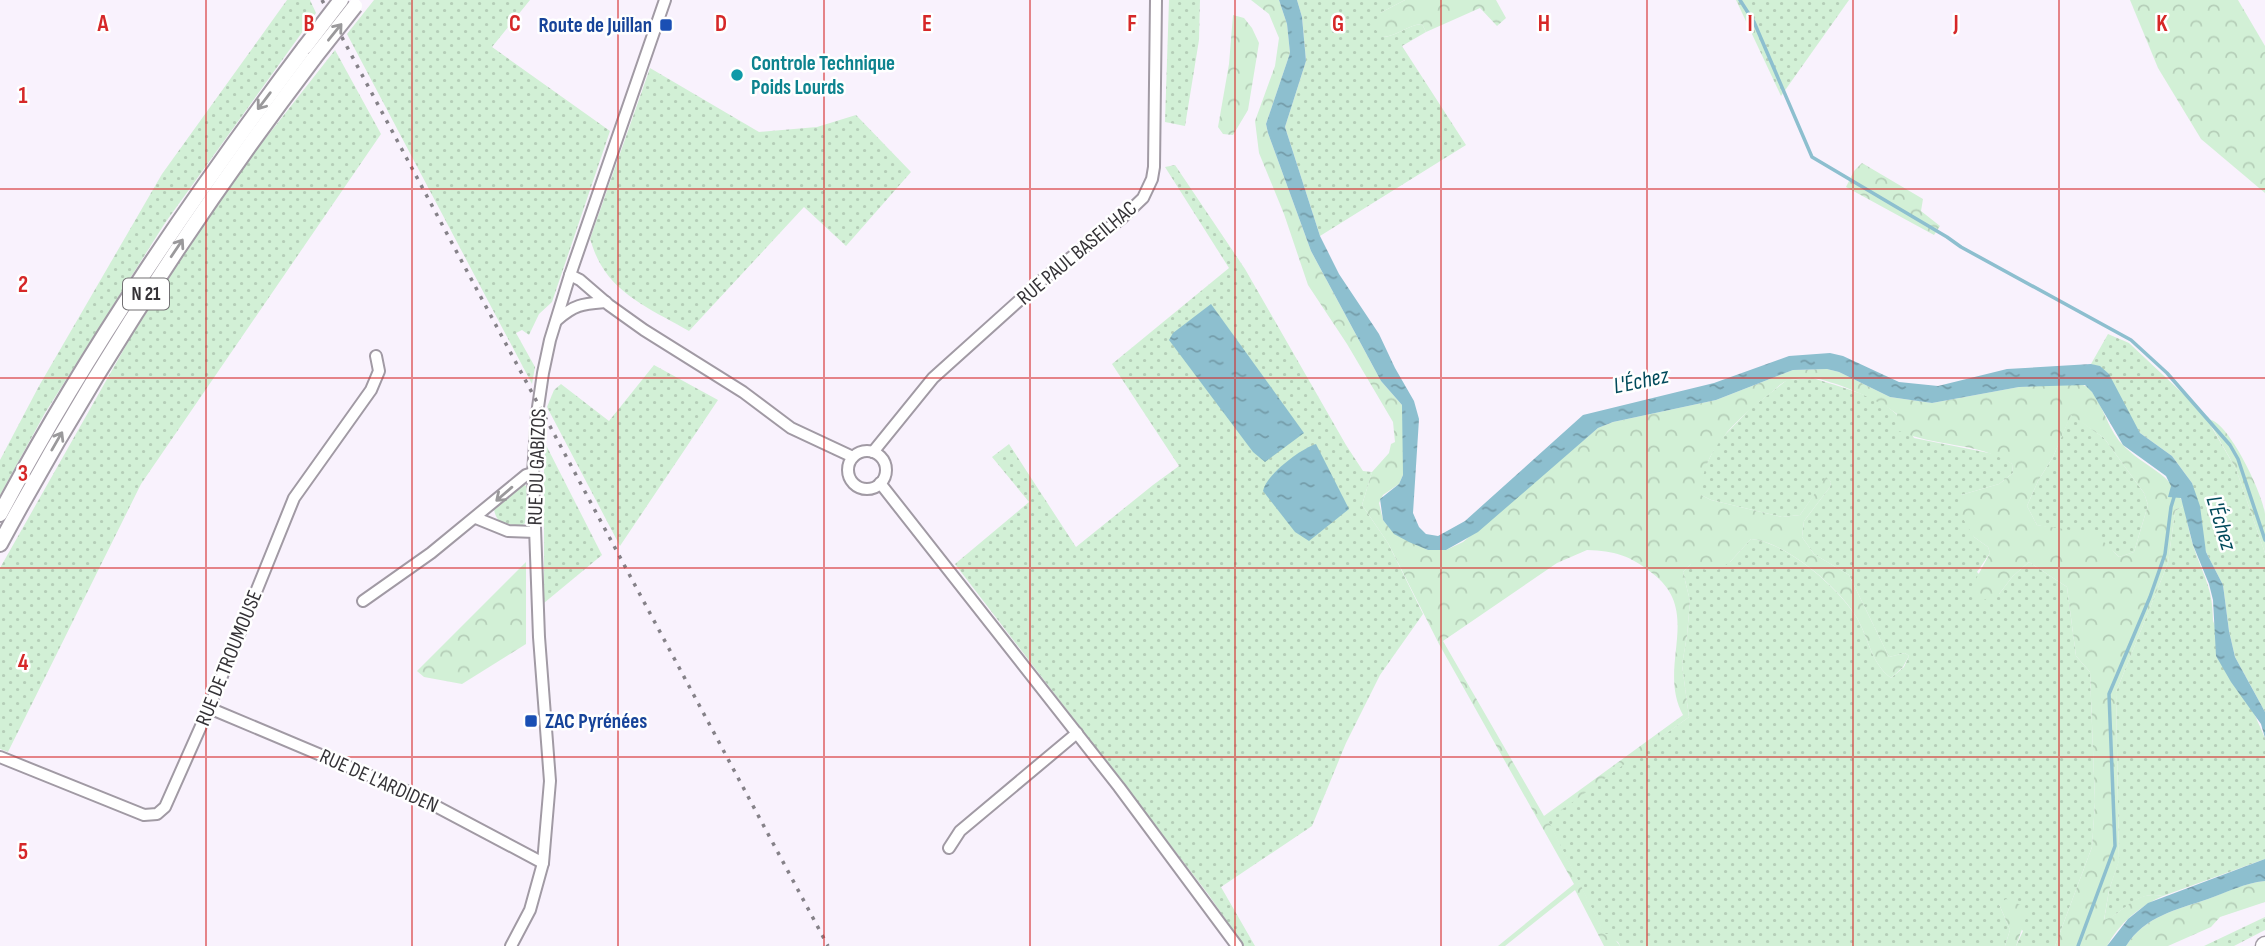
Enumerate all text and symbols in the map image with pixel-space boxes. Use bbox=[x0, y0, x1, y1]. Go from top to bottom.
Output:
text: A bbox=[97, 10, 110, 38]
text: B bbox=[304, 10, 315, 38]
text: C bbox=[509, 10, 521, 38]
text: D bbox=[715, 10, 727, 38]
text: E bbox=[922, 10, 932, 38]
text: F bbox=[1127, 10, 1137, 38]
text: G bbox=[1332, 10, 1344, 38]
text: H bbox=[1538, 10, 1550, 38]
text: I bbox=[1747, 10, 1753, 38]
text: J bbox=[1952, 10, 1959, 38]
text: K bbox=[2156, 10, 2168, 38]
place label: Route de Juillan bbox=[538, 13, 652, 38]
marker: Route de Juillan bbox=[658, 17, 674, 33]
one-way arrow bbox=[327, 23, 342, 41]
place label: Controle Technique Poids Lourds bbox=[751, 51, 895, 100]
marker: Controle Technique Poids Lourds bbox=[729, 67, 745, 83]
text: 1 bbox=[18, 82, 28, 110]
one-way arrow bbox=[257, 91, 271, 110]
street label: RUE PAUL BASEILHAC bbox=[1012, 196, 1142, 310]
one-way arrow bbox=[170, 239, 184, 258]
text: 2 bbox=[18, 271, 28, 299]
road number: N 21 bbox=[123, 278, 169, 310]
water label: L'Échez bbox=[1611, 361, 1672, 400]
street label: RUE DU GABIZOS bbox=[522, 408, 552, 526]
one-way arrow bbox=[50, 431, 64, 451]
text: 3 bbox=[18, 460, 28, 488]
one-way arrow bbox=[495, 486, 513, 502]
water label: L'Échez bbox=[2200, 492, 2243, 554]
street label: RUE DE TROUMOUSE bbox=[190, 587, 268, 729]
text: 4 bbox=[18, 649, 29, 677]
place label: ZAC Pyrénées bbox=[545, 709, 647, 734]
marker: ZAC Pyrénées bbox=[523, 713, 539, 729]
street label: RUE DE L'ARDIDEN bbox=[316, 744, 442, 818]
text: 5 bbox=[18, 838, 28, 866]

